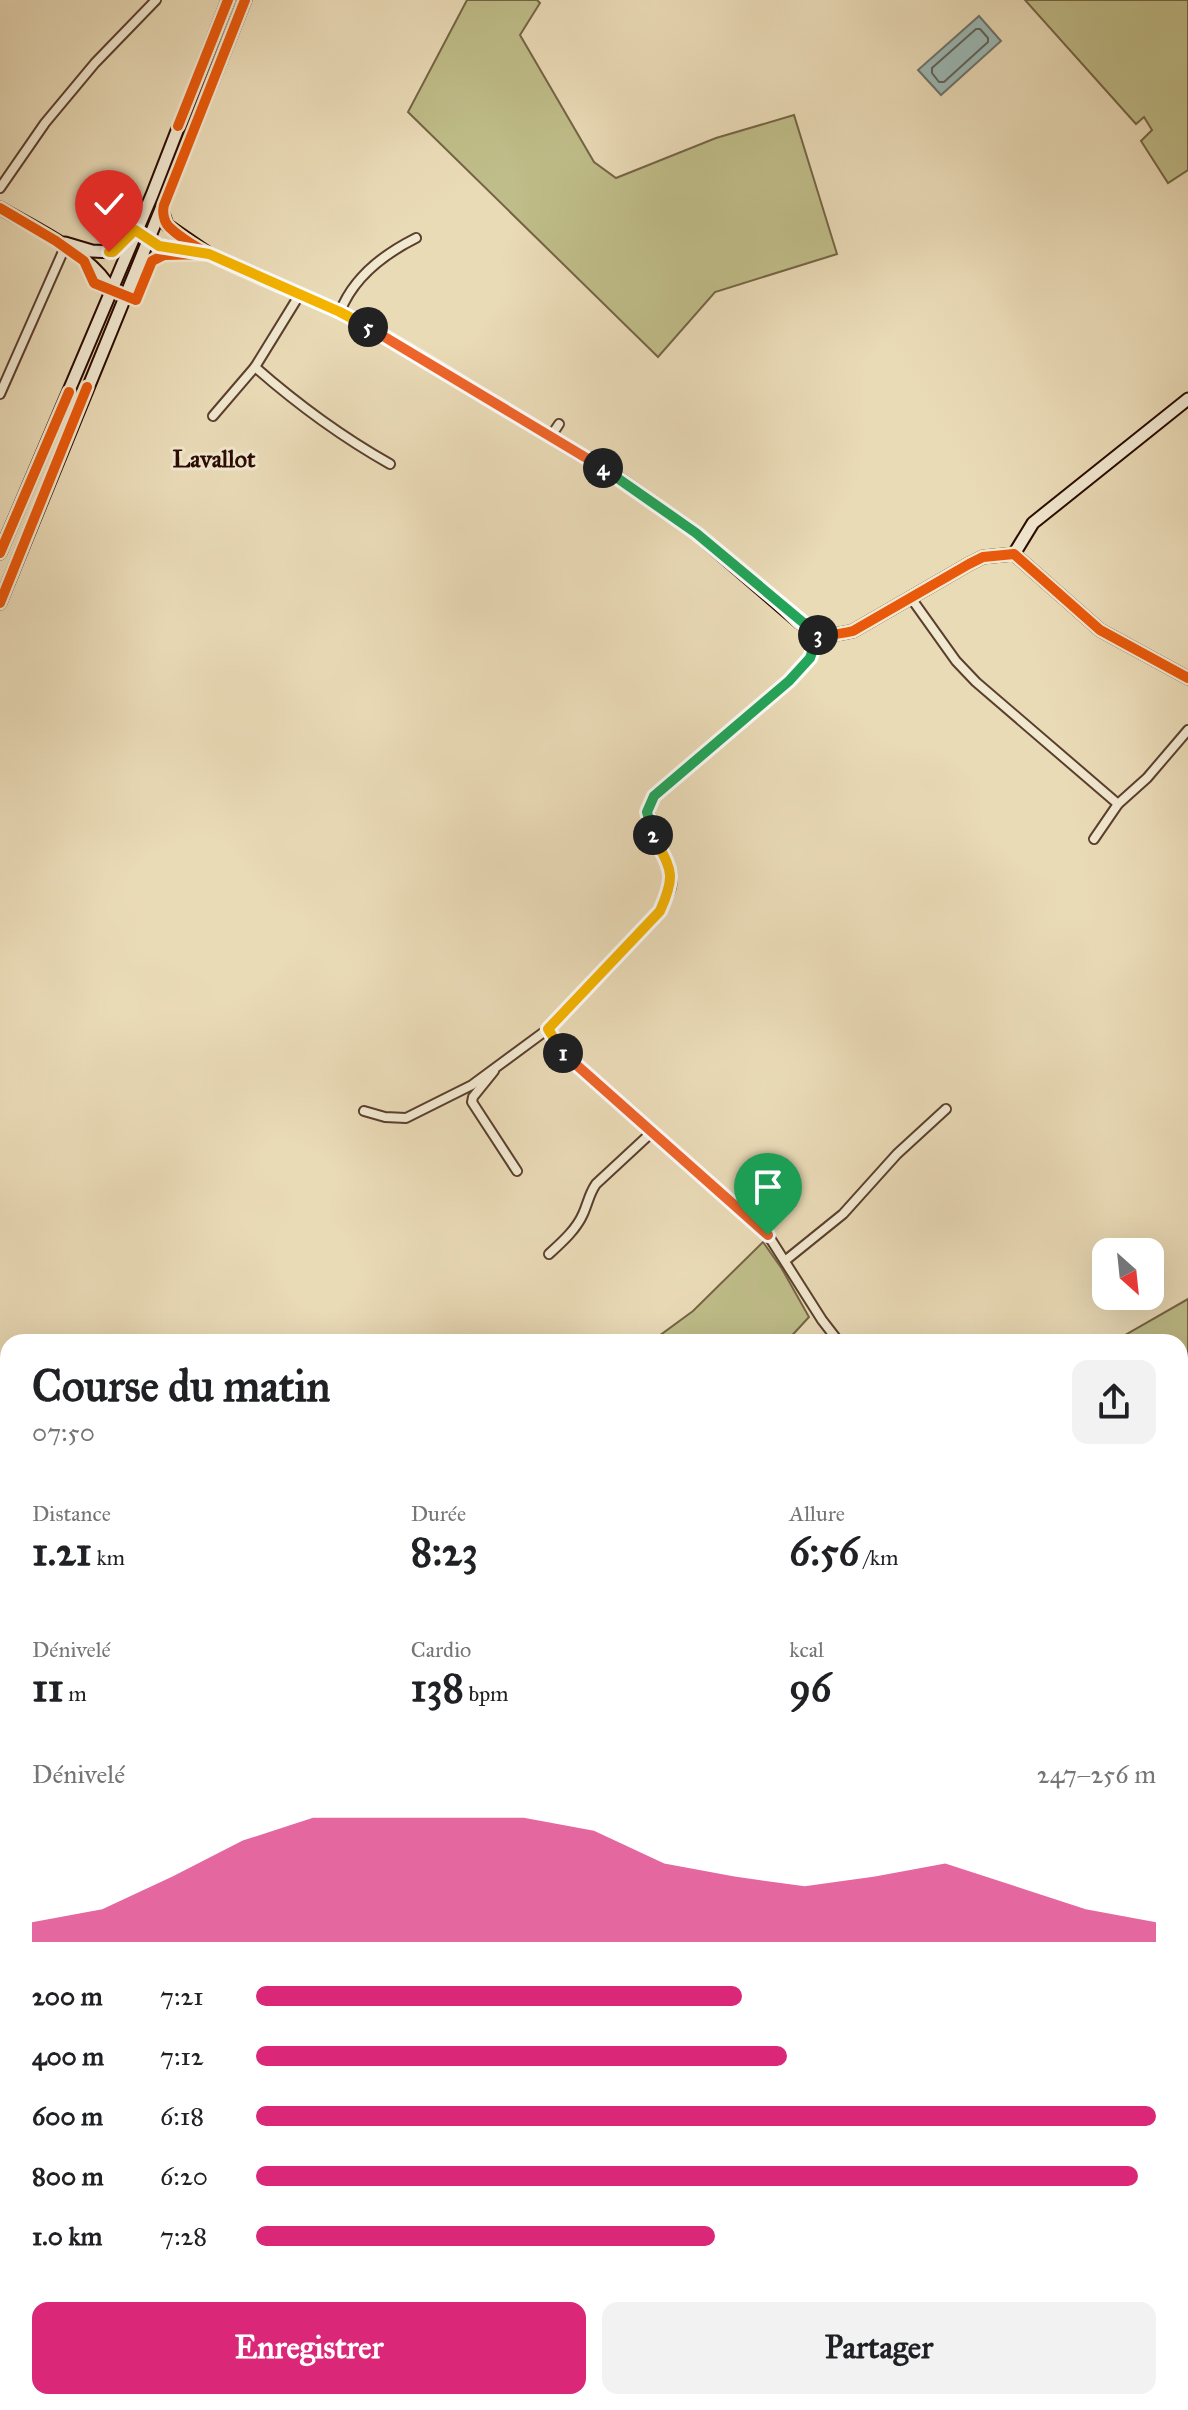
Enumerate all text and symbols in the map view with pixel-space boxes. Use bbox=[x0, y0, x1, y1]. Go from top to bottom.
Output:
pin bbox=[75, 170, 143, 252]
icon: check bbox=[87, 182, 131, 226]
pin: 5 bbox=[348, 307, 388, 347]
text: 5 bbox=[363, 313, 373, 340]
district label: Lavallot bbox=[173, 444, 256, 474]
pin: 4 bbox=[583, 448, 623, 488]
text: 4 bbox=[597, 454, 609, 481]
pin: 3 bbox=[798, 615, 838, 655]
text: 3 bbox=[814, 621, 822, 648]
pin: 2 bbox=[633, 815, 673, 855]
text: 2 bbox=[648, 821, 658, 848]
pin: 1 bbox=[543, 1033, 583, 1073]
text: 1 bbox=[559, 1039, 567, 1066]
pin bbox=[734, 1153, 802, 1235]
icon: arrive bbox=[746, 1165, 790, 1209]
north arrow bbox=[1092, 1238, 1164, 1310]
map controls bbox=[1092, 1238, 1164, 1310]
text: Course du matin bbox=[32, 1359, 330, 1413]
button: share bbox=[1072, 1360, 1156, 1444]
text: 07:50 bbox=[32, 1416, 95, 1448]
text: Distance bbox=[32, 1500, 111, 1527]
text: Durée bbox=[411, 1500, 466, 1527]
text: Allure bbox=[789, 1500, 845, 1527]
text: 1.21 bbox=[32, 1527, 92, 1576]
text: 8:23 bbox=[411, 1527, 478, 1576]
text: 6:56 bbox=[789, 1527, 859, 1576]
text: km bbox=[92, 1544, 125, 1571]
text: /km bbox=[859, 1544, 898, 1571]
text: Dénivelé bbox=[32, 1636, 111, 1663]
text: Cardio bbox=[411, 1636, 471, 1663]
text: kcal bbox=[789, 1636, 824, 1663]
text: 11 bbox=[32, 1663, 64, 1712]
text: 138 bbox=[411, 1663, 464, 1712]
text: 96 bbox=[789, 1663, 831, 1712]
text: m bbox=[64, 1680, 87, 1707]
text: bpm bbox=[464, 1680, 509, 1707]
text: Dénivelé bbox=[32, 1758, 125, 1790]
text: 247–256 m bbox=[1037, 1758, 1156, 1790]
text: 200 m bbox=[32, 1980, 103, 2012]
text: 7:21 bbox=[160, 1980, 204, 2012]
text: 400 m bbox=[32, 2040, 104, 2072]
text: 7:12 bbox=[160, 2040, 204, 2072]
text: 600 m bbox=[32, 2100, 103, 2132]
text: 6:18 bbox=[160, 2100, 204, 2132]
text: 800 m bbox=[32, 2160, 104, 2192]
text: 6:20 bbox=[160, 2160, 208, 2192]
text: 1.0 km bbox=[32, 2220, 102, 2252]
text: 7:28 bbox=[160, 2220, 207, 2252]
button: Enregistrer bbox=[32, 2302, 586, 2394]
button: Partager bbox=[602, 2302, 1156, 2394]

